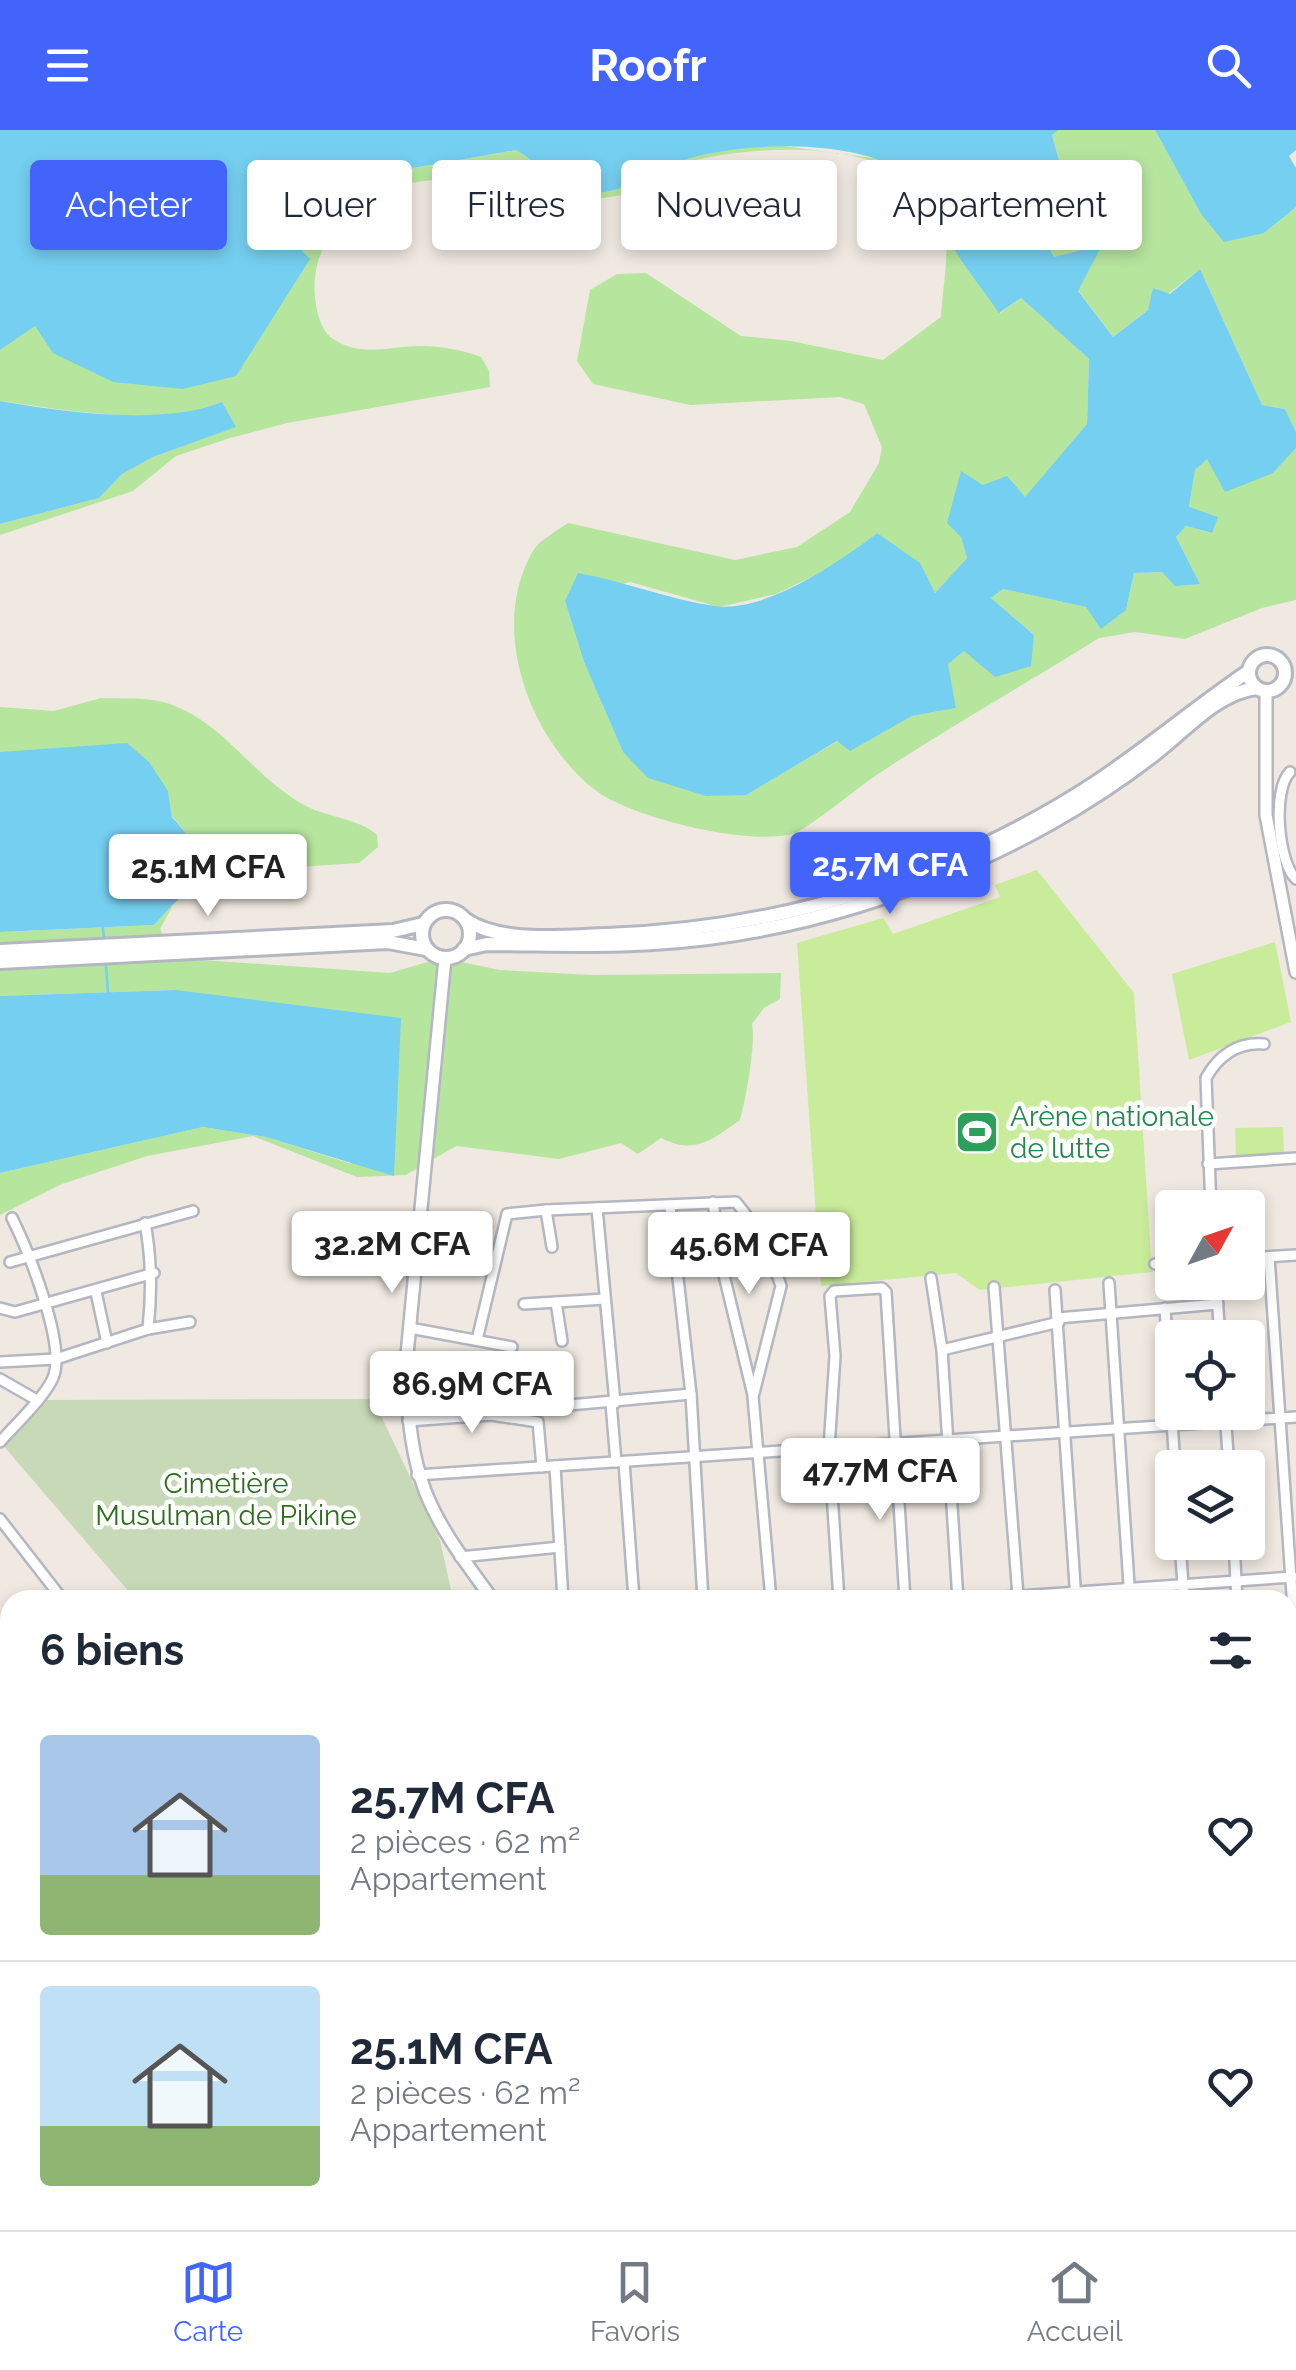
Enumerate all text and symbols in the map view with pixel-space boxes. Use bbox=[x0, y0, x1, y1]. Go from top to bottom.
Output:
icon: menu bbox=[40, 38, 95, 93]
icon: search bbox=[1201, 38, 1256, 93]
text: Roofr bbox=[589, 39, 707, 92]
chip: Acheter bbox=[30, 160, 227, 250]
chip: Louer bbox=[247, 160, 412, 250]
chip: Filtres bbox=[432, 160, 601, 250]
chip: Nouveau bbox=[621, 160, 837, 250]
chip: Appartement bbox=[857, 160, 1142, 250]
pin: 25.7M CFA bbox=[776, 832, 1004, 917]
pin: 25.1M CFA bbox=[94, 834, 322, 919]
text: 25.7M CFA bbox=[812, 846, 968, 883]
text: 25.1M CFA bbox=[131, 848, 285, 885]
place label: Arène nationale de lutte bbox=[1010, 1100, 1214, 1165]
sports icon: Arène nationale de lutte bbox=[954, 1109, 1000, 1155]
north arrow bbox=[1155, 1190, 1265, 1300]
map controls bbox=[1155, 1190, 1265, 1560]
pin: 32.2M CFA bbox=[278, 1211, 506, 1296]
pin: 45.6M CFA bbox=[635, 1212, 863, 1297]
text: 32.2M CFA bbox=[314, 1225, 470, 1262]
text: 45.6M CFA bbox=[670, 1226, 828, 1263]
button: locate bbox=[1155, 1320, 1265, 1430]
pin: 86.9M CFA bbox=[358, 1351, 586, 1436]
text: 86.9M CFA bbox=[392, 1365, 552, 1402]
pin: 47.7M CFA bbox=[766, 1438, 994, 1523]
button: layers bbox=[1155, 1450, 1265, 1560]
text: 47.7M CFA bbox=[803, 1452, 957, 1489]
park label: Cimetière Musulman de Pikine bbox=[95, 1467, 357, 1532]
icon: filters bbox=[1203, 1623, 1258, 1678]
text: 6 biens bbox=[40, 1626, 184, 1675]
text: 25.7M CFA bbox=[350, 1774, 555, 1823]
icon: home bbox=[120, 1775, 240, 1895]
icon: heart bbox=[1203, 1808, 1258, 1863]
text: 2 pièces · 62 m² bbox=[350, 1823, 580, 1860]
text: Appartement bbox=[350, 1860, 546, 1897]
text: 25.1M CFA bbox=[350, 2025, 553, 2074]
icon: home bbox=[120, 2026, 240, 2146]
icon: heart bbox=[1203, 2059, 1258, 2114]
text: 2 pièces · 62 m² bbox=[350, 2074, 580, 2111]
text: Appartement bbox=[350, 2111, 546, 2148]
tab: Carte bbox=[173, 2255, 243, 2348]
tab: Favoris bbox=[590, 2255, 680, 2348]
tab: Accueil bbox=[1027, 2255, 1123, 2348]

